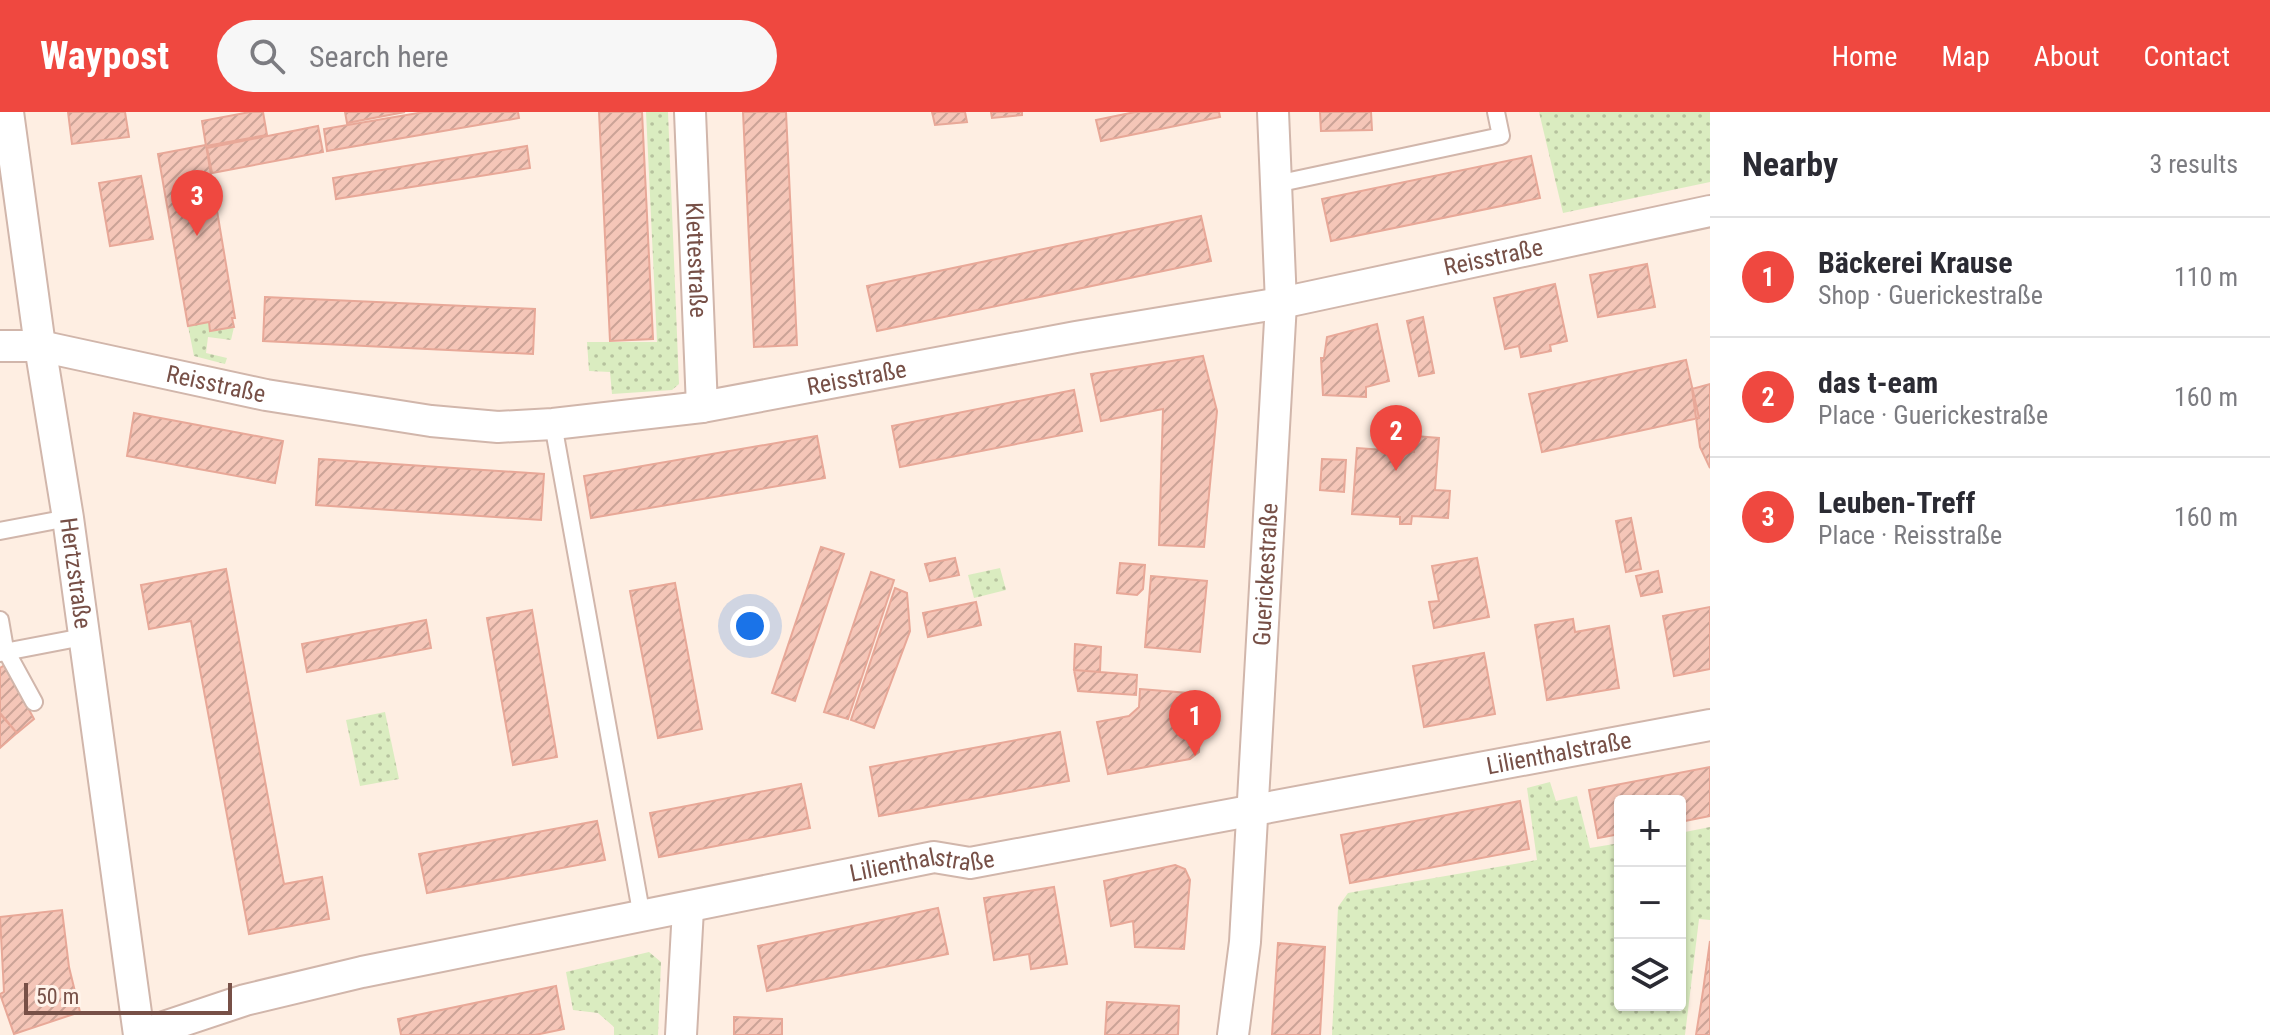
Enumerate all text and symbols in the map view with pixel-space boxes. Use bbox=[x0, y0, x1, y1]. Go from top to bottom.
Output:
search box bbox=[217, 20, 777, 92]
text: Waypost bbox=[40, 34, 169, 78]
icon: search bbox=[245, 34, 289, 78]
text: Search here bbox=[309, 39, 449, 74]
text: Home bbox=[1832, 40, 1897, 73]
text: Map bbox=[1941, 40, 1990, 73]
text: About bbox=[2034, 40, 2100, 73]
text: Contact bbox=[2144, 40, 2230, 73]
text: Nearby bbox=[1742, 144, 1838, 184]
text: 3 results bbox=[2149, 149, 2238, 179]
pin: 3 bbox=[171, 170, 223, 236]
street label: Klettestraße bbox=[680, 202, 712, 318]
street label: Reisstraße bbox=[1441, 233, 1545, 282]
text: Bäckerei Krause bbox=[1818, 245, 2013, 280]
text: 1 bbox=[1761, 262, 1775, 292]
text: 110 m bbox=[2174, 262, 2238, 292]
text: Shop · Guerickestraße bbox=[1818, 280, 2043, 310]
street label: Reisstraße bbox=[805, 355, 909, 401]
street label: Reisstraße bbox=[164, 360, 268, 408]
text: das t-eam bbox=[1818, 365, 1938, 400]
text: 2 bbox=[1761, 382, 1775, 412]
text: 160 m bbox=[2174, 382, 2238, 412]
text: Place · Guerickestraße bbox=[1818, 400, 2048, 430]
pin: 2 bbox=[1370, 405, 1422, 471]
text: Leuben-Treff bbox=[1818, 485, 1975, 520]
street label: Guerickestraße bbox=[1248, 502, 1284, 647]
text: 3 bbox=[1761, 502, 1775, 532]
text: 160 m bbox=[2174, 502, 2238, 532]
street label: Hertzstraße bbox=[54, 516, 97, 630]
text: Place · Reisstraße bbox=[1818, 520, 2002, 550]
your location bbox=[730, 606, 770, 646]
pin: 1 bbox=[1169, 690, 1221, 756]
street label: Lilienthalstraße bbox=[1484, 726, 1634, 780]
map controls bbox=[1614, 795, 1686, 1011]
button: + bbox=[1614, 795, 1686, 867]
street label: Lilienthalstraße bbox=[847, 843, 997, 888]
button: − bbox=[1614, 867, 1686, 939]
button: layers bbox=[1614, 939, 1686, 1011]
scale bar bbox=[24, 979, 232, 1015]
text: 50 m bbox=[36, 984, 79, 1009]

